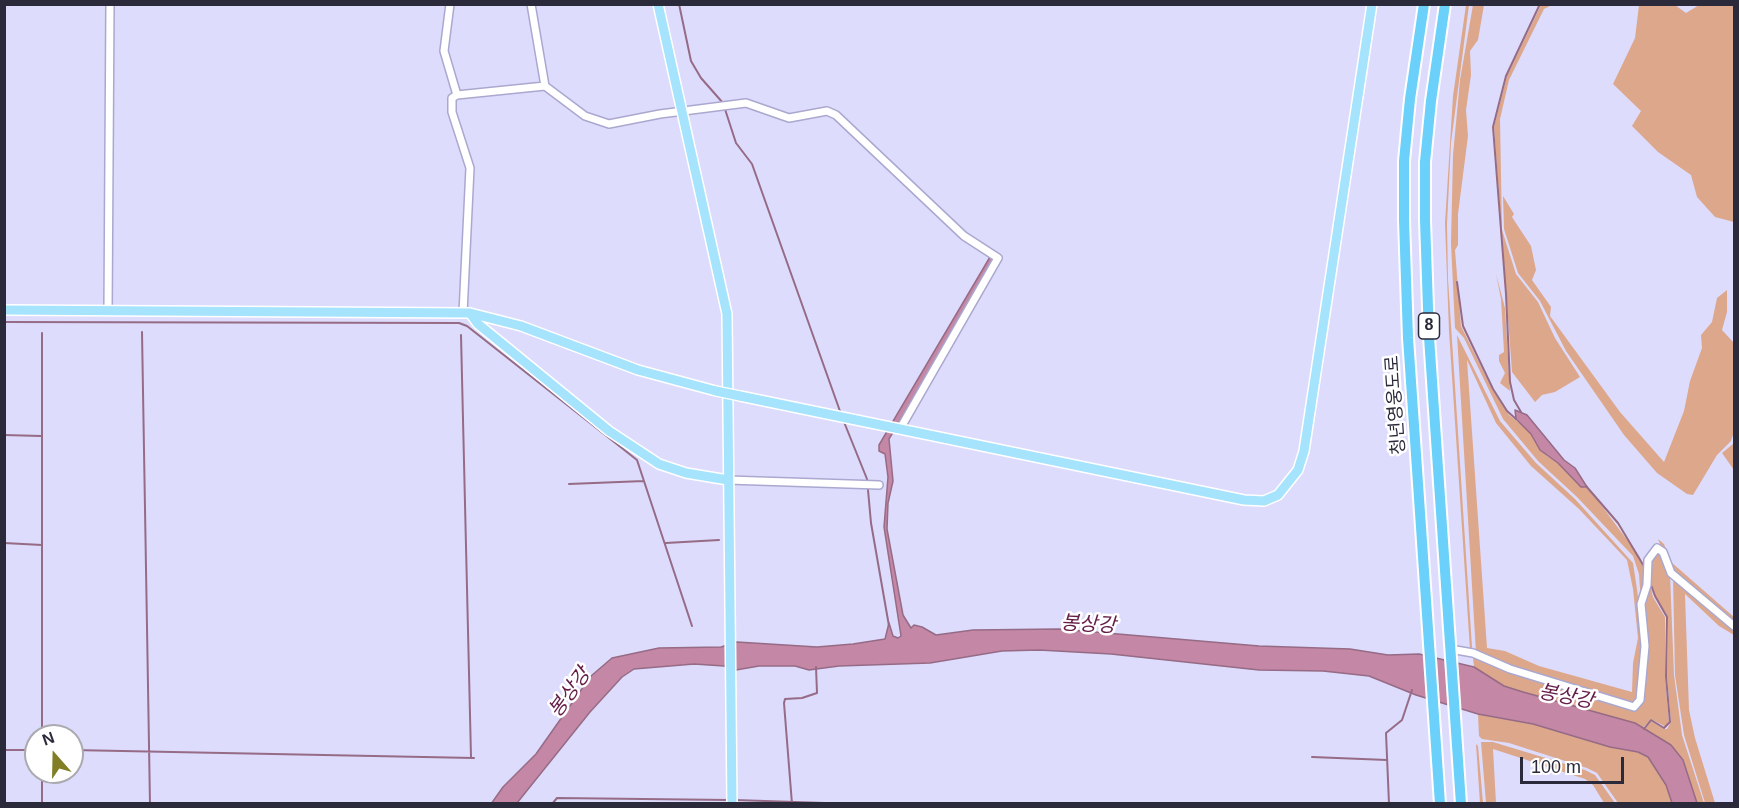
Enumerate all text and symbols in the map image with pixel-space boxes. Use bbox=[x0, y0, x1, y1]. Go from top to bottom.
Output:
road number: 8 bbox=[1418, 313, 1440, 339]
street label: 청년영웅도로 bbox=[1382, 355, 1410, 455]
water label: 봉상강 bbox=[1060, 612, 1116, 638]
water label: 봉상강 bbox=[544, 664, 596, 722]
water label: 봉상강 bbox=[1537, 680, 1595, 714]
north arrow bbox=[24, 724, 84, 784]
text: N bbox=[40, 729, 57, 748]
scale bar bbox=[1523, 745, 1626, 783]
text: 100 m bbox=[1531, 757, 1581, 777]

